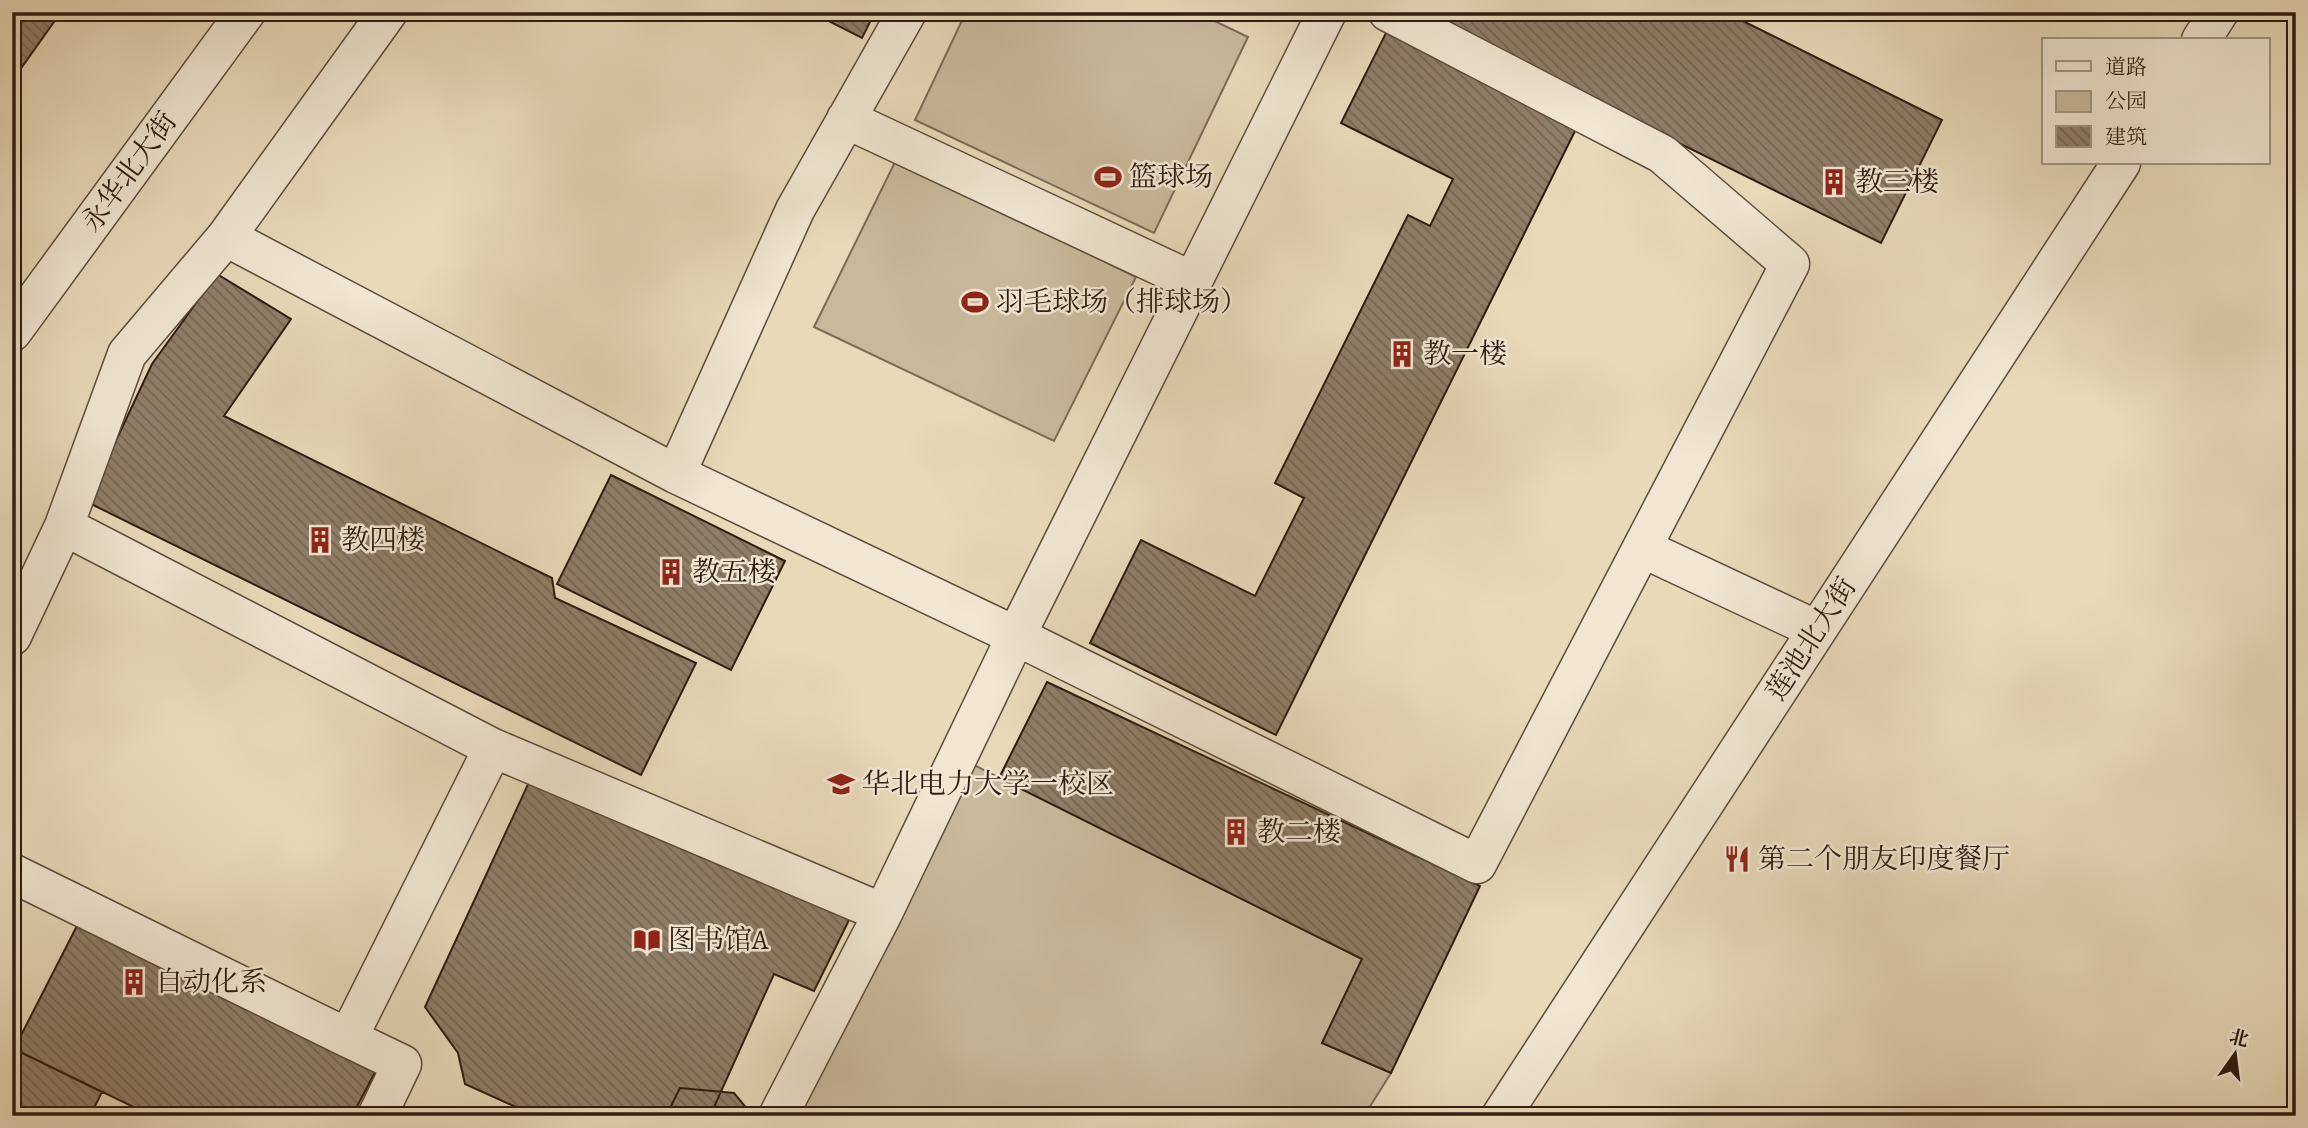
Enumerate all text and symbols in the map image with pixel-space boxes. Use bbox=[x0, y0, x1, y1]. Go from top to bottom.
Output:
legend bbox=[2042, 38, 2270, 164]
text: 道路 bbox=[2105, 53, 2147, 81]
text: 公园 bbox=[2105, 87, 2147, 115]
street label: 永华北大街 bbox=[72, 104, 186, 240]
text: 建筑 bbox=[2105, 123, 2147, 151]
place label: 篮球场 bbox=[1129, 158, 1213, 196]
sports icon: 篮球场 bbox=[1093, 162, 1123, 192]
place label: 教三楼 bbox=[1855, 163, 1939, 201]
building icon: 教三楼 bbox=[1819, 167, 1849, 197]
place label: 羽毛球场（排球场） bbox=[996, 283, 1248, 321]
sports icon: 羽毛球场（排球场） bbox=[960, 287, 990, 317]
place label: 教一楼 bbox=[1423, 335, 1507, 373]
building icon: 教一楼 bbox=[1387, 339, 1417, 369]
place label: 教四楼 bbox=[341, 521, 425, 559]
building icon: 教四楼 bbox=[305, 525, 335, 555]
place label: 教五楼 bbox=[692, 553, 776, 591]
building icon: 教五楼 bbox=[656, 557, 686, 587]
street label: 莲池北大街 bbox=[1757, 570, 1865, 708]
place label: 华北电力大学一校区 bbox=[862, 765, 1114, 803]
school or university icon: 华北电力大学一校区 bbox=[826, 769, 856, 799]
place label: 教二楼 bbox=[1257, 813, 1341, 851]
building icon: 教二楼 bbox=[1221, 817, 1251, 847]
place label: 第二个朋友印度餐厅 bbox=[1758, 840, 2010, 878]
restaurant icon: 第二个朋友印度餐厅 bbox=[1722, 844, 1752, 874]
place label: 图书馆A bbox=[668, 921, 769, 959]
library icon: 图书馆A bbox=[632, 925, 662, 955]
place label: 自动化系 bbox=[155, 963, 267, 1001]
building icon: 自动化系 bbox=[119, 967, 149, 997]
north arrow bbox=[2200, 1020, 2270, 1090]
text: 北 bbox=[2227, 1024, 2251, 1053]

